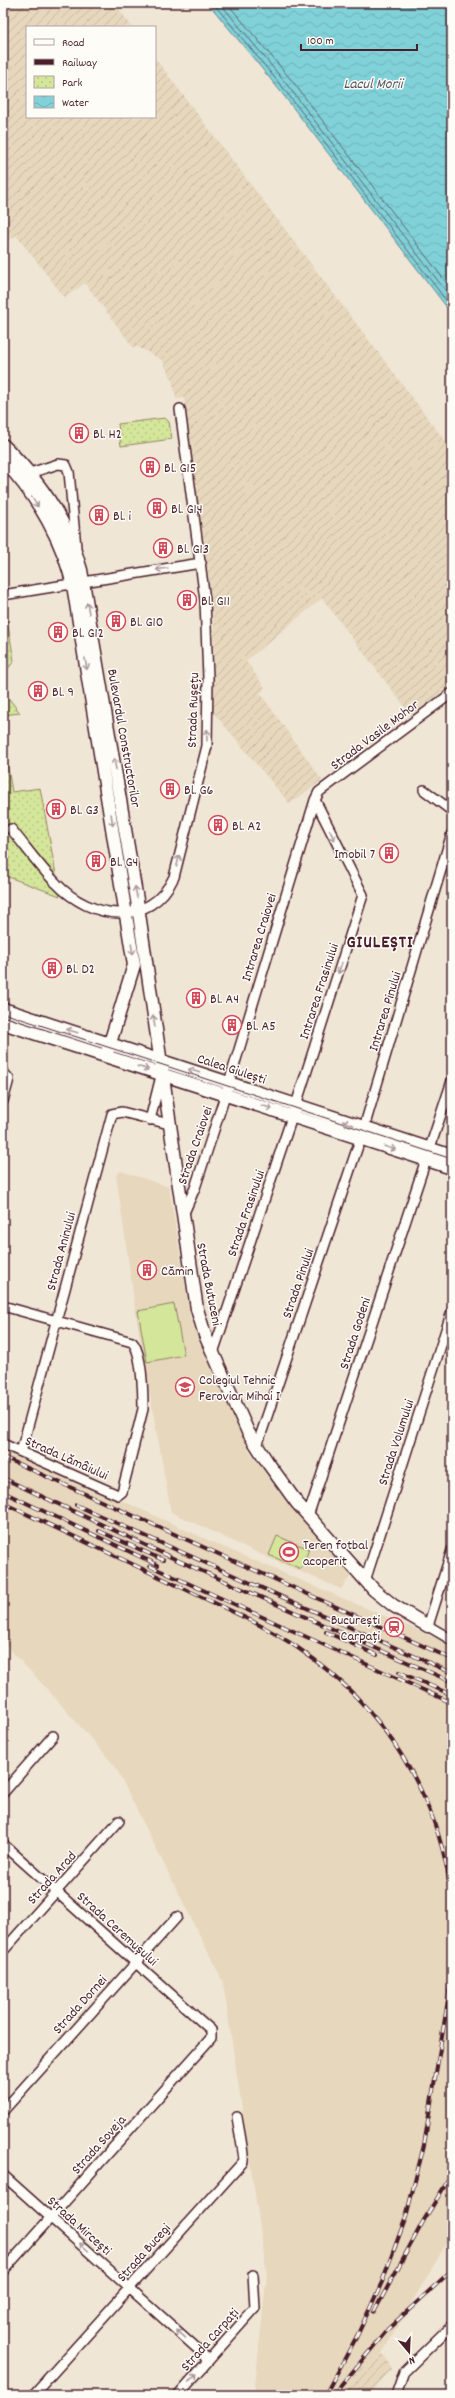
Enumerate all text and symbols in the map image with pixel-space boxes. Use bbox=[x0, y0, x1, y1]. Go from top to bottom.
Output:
legend bbox=[26, 26, 156, 118]
scale bar bbox=[301, 26, 417, 52]
text: 100 m bbox=[307, 33, 334, 50]
text: Road bbox=[62, 35, 84, 52]
text: Railway bbox=[62, 55, 98, 72]
water label: Lacul Morii bbox=[343, 74, 405, 96]
text: Park bbox=[62, 75, 83, 92]
text: Water bbox=[62, 95, 89, 112]
building icon: Bl. H2 bbox=[68, 422, 90, 444]
place label: Bl. H2 bbox=[93, 425, 122, 445]
building icon: Bl. G15 bbox=[139, 456, 161, 478]
place label: Bl. G15 bbox=[164, 459, 196, 479]
one-way arrow bbox=[32, 496, 40, 508]
building icon: Bl. G14 bbox=[146, 497, 168, 519]
place label: Bl. G14 bbox=[171, 500, 202, 520]
building icon: Bl. i bbox=[88, 504, 110, 526]
place label: Bl. i bbox=[113, 507, 131, 527]
building icon: Bl. G13 bbox=[152, 537, 174, 559]
place label: Bl. G13 bbox=[177, 540, 209, 560]
one-way arrow bbox=[156, 565, 169, 573]
building icon: Bl. G11 bbox=[176, 589, 198, 611]
place label: Bl. G11 bbox=[201, 592, 230, 612]
one-way arrow bbox=[84, 602, 92, 615]
building icon: Bl. G10 bbox=[105, 610, 127, 632]
place label: Bl. G10 bbox=[130, 613, 163, 633]
building icon: Bl. G12 bbox=[47, 621, 69, 643]
place label: Bl. G12 bbox=[72, 624, 104, 644]
one-way arrow bbox=[82, 658, 90, 671]
street label: Bulevardul Constructorilor bbox=[101, 668, 145, 810]
street label: Strada Rușețu bbox=[183, 672, 205, 748]
building icon: Bl. 9 bbox=[27, 680, 49, 702]
place label: Bl. 9 bbox=[52, 683, 74, 703]
street label: Strada Vasile Mohor bbox=[327, 695, 424, 776]
one-way arrow bbox=[203, 729, 211, 742]
one-way arrow bbox=[110, 758, 118, 771]
building icon: Bl. G6 bbox=[159, 778, 181, 800]
place label: Bl. G6 bbox=[184, 781, 214, 801]
building icon: Bl. G3 bbox=[45, 798, 67, 820]
place label: Bl. G3 bbox=[70, 801, 99, 821]
one-way arrow bbox=[108, 813, 116, 826]
building icon: Bl. A2 bbox=[207, 814, 229, 836]
place label: Bl. A2 bbox=[232, 817, 261, 837]
one-way arrow bbox=[329, 828, 337, 840]
building icon: Imobil 7 bbox=[378, 842, 400, 864]
place label: Imobil 7 bbox=[334, 845, 375, 865]
building icon: Bl. G4 bbox=[85, 850, 107, 872]
place label: Bl. G4 bbox=[110, 853, 138, 873]
one-way arrow bbox=[175, 855, 182, 868]
one-way arrow bbox=[132, 886, 140, 899]
street label: Intrarea Craiovei bbox=[237, 891, 283, 984]
district label: GIULEȘTI bbox=[346, 931, 414, 956]
street label: Intrarea Frasinului bbox=[295, 941, 345, 1042]
one-way arrow bbox=[128, 942, 136, 955]
building icon: Bl. D2 bbox=[41, 957, 63, 979]
place label: Bl. D2 bbox=[66, 960, 95, 980]
one-way arrow bbox=[336, 961, 343, 974]
street label: Intrarea Pinului bbox=[364, 969, 408, 1054]
building icon: Bl. A4 bbox=[185, 987, 207, 1009]
place label: Bl. A4 bbox=[210, 990, 239, 1010]
building icon: Bl. A5 bbox=[221, 1014, 243, 1036]
one-way arrow bbox=[150, 1015, 158, 1028]
place label: Bl. A5 bbox=[246, 1017, 276, 1037]
one-way arrow bbox=[66, 1027, 79, 1034]
street label: Calea Giulești bbox=[194, 1049, 269, 1091]
one-way arrow bbox=[136, 1065, 149, 1072]
one-way arrow bbox=[188, 1067, 201, 1074]
street label: Strada Craiovei bbox=[173, 1103, 219, 1187]
one-way arrow bbox=[260, 1104, 273, 1111]
one-way arrow bbox=[343, 1118, 355, 1126]
one-way arrow bbox=[383, 1145, 396, 1152]
street label: Strada Frasinului bbox=[223, 1167, 271, 1260]
street label: Strada Aninului bbox=[42, 1210, 82, 1293]
street label: Strada Butuceni bbox=[190, 1241, 226, 1328]
street label: Strada Pinului bbox=[278, 1246, 320, 1321]
building icon: Cămin bbox=[136, 1259, 158, 1281]
place label: Cămin bbox=[161, 1262, 194, 1282]
street label: Strada Godeni bbox=[335, 1295, 377, 1372]
place label: Colegiul Tehnic Feroviar Mihai I bbox=[199, 1371, 281, 1407]
school or university icon: Colegiul Tehnic Feroviar Mihai I bbox=[174, 1376, 196, 1398]
street label: Strada Volumului bbox=[374, 1397, 420, 1488]
street label: Strada Lămâiului bbox=[21, 1432, 111, 1486]
place label: Teren fotbal acoperit bbox=[303, 1536, 369, 1572]
sports icon: Teren fotbal acoperit bbox=[278, 1541, 300, 1563]
place label: București Carpați bbox=[331, 1611, 380, 1647]
station icon: București Carpați bbox=[383, 1616, 405, 1638]
street label: Strada Arad bbox=[23, 1847, 82, 1909]
street label: Strada Ceremușului bbox=[72, 1887, 162, 1972]
street label: Strada Dornei bbox=[49, 1971, 113, 2039]
street label: Strada Soveja bbox=[67, 2111, 132, 2180]
street label: Strada Mircești bbox=[42, 2192, 116, 2261]
street label: Strada Bucegi bbox=[113, 2219, 176, 2287]
one-way arrow bbox=[78, 2243, 89, 2252]
street label: Strada Carpați bbox=[177, 2304, 245, 2376]
one-way arrow bbox=[176, 2329, 186, 2338]
north arrow bbox=[389, 2332, 429, 2372]
text: N bbox=[406, 2351, 417, 2368]
one-way arrow bbox=[188, 2373, 198, 2383]

